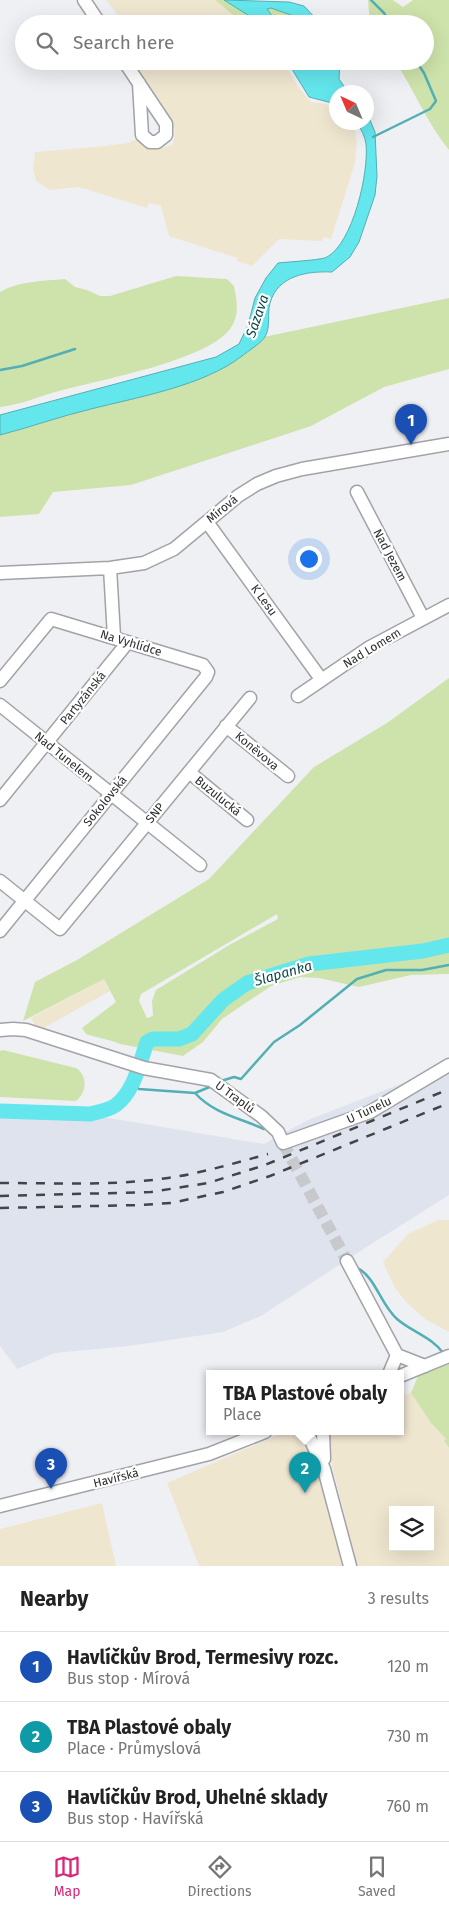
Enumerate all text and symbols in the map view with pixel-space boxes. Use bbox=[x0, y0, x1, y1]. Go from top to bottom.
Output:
search box bbox=[15, 15, 434, 70]
icon: search bbox=[33, 29, 61, 57]
text: Search here bbox=[73, 31, 174, 54]
north arrow bbox=[329, 85, 374, 130]
water label: Sázava bbox=[242, 293, 273, 341]
pin: 1 bbox=[395, 404, 427, 445]
street label: Mírová bbox=[204, 492, 240, 526]
street label: Nad Jezem bbox=[370, 526, 410, 584]
your location bbox=[296, 546, 322, 572]
street label: K Lesu bbox=[248, 582, 280, 618]
street label: Nad Lomem bbox=[341, 625, 403, 671]
street label: Na Vyhlídce bbox=[99, 627, 163, 659]
street label: Partyzánská bbox=[57, 669, 109, 727]
street label: Nad Tunelem bbox=[32, 729, 96, 785]
street label: Koněvova bbox=[232, 729, 282, 773]
street label: Sokolovská bbox=[80, 773, 130, 829]
street label: Buzulucká bbox=[192, 773, 244, 819]
street label: SNP bbox=[143, 800, 167, 826]
water label: Šlapanka bbox=[251, 956, 314, 990]
street label: U Traplů bbox=[213, 1078, 257, 1116]
street label: U Tunelu bbox=[344, 1094, 394, 1126]
popup bbox=[206, 1370, 404, 1435]
text: TBA Plastové obaly bbox=[223, 1382, 387, 1405]
text: Place bbox=[223, 1405, 261, 1424]
pin: 3 bbox=[35, 1448, 67, 1489]
pin: 2 bbox=[289, 1452, 321, 1493]
street label: Havířská bbox=[92, 1466, 140, 1490]
map controls bbox=[389, 1506, 434, 1551]
button: layers bbox=[389, 1506, 434, 1551]
text: Nearby bbox=[20, 1586, 88, 1612]
text: 3 results bbox=[368, 1589, 429, 1608]
text: Havlíčkův Brod, Termesivy rozc. bbox=[67, 1646, 338, 1669]
text: 1 bbox=[32, 1657, 40, 1676]
text: 120 m bbox=[387, 1657, 429, 1676]
text: Bus stop · Mírová bbox=[67, 1669, 190, 1688]
text: TBA Plastové obaly bbox=[67, 1716, 231, 1739]
text: 2 bbox=[32, 1727, 40, 1746]
text: 730 m bbox=[387, 1727, 429, 1746]
text: Place · Průmyslová bbox=[67, 1739, 201, 1758]
text: Havlíčkův Brod, Uhelné sklady bbox=[67, 1786, 328, 1809]
text: 3 bbox=[32, 1797, 40, 1816]
text: 760 m bbox=[387, 1797, 429, 1816]
text: Bus stop · Havířská bbox=[67, 1809, 204, 1828]
tab: Map bbox=[53, 1853, 81, 1900]
tab: Directions bbox=[187, 1853, 252, 1900]
tab: Saved bbox=[358, 1853, 396, 1900]

